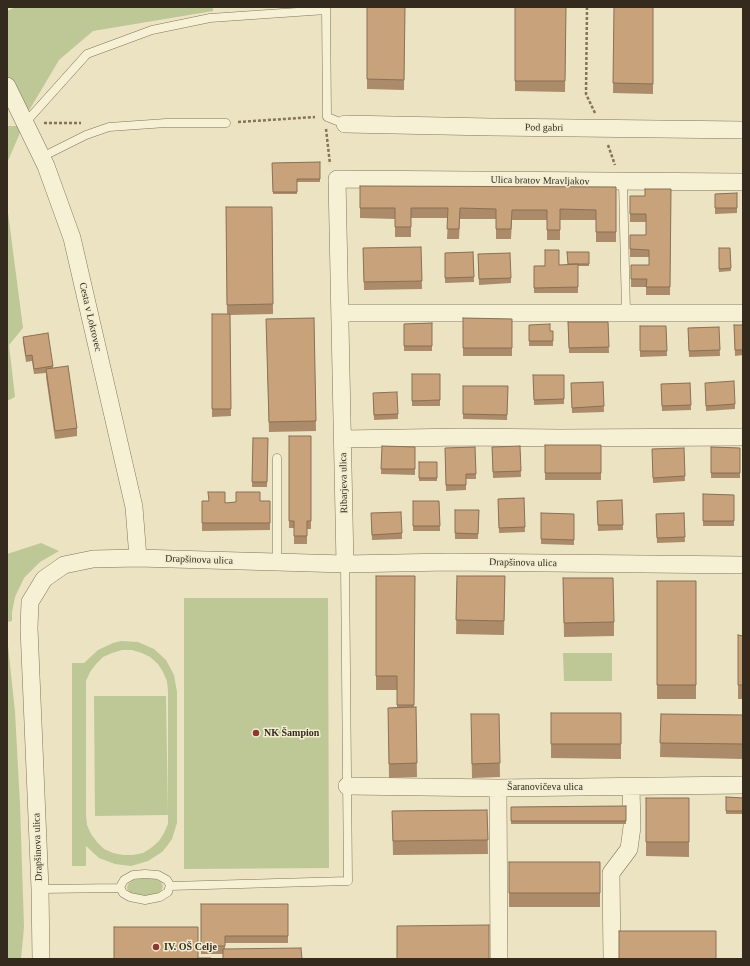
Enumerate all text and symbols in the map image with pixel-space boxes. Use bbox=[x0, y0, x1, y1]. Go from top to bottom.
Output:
street label: Pod gabri bbox=[525, 122, 563, 134]
street label: Ulica bratov Mravljakov bbox=[490, 174, 590, 188]
street label: Cesta v Lokrovec bbox=[76, 281, 104, 353]
street label: Ribarjeva ulica bbox=[337, 452, 351, 514]
street label: Drapšinova ulica bbox=[165, 553, 233, 567]
street label: Drapšinova ulica bbox=[489, 556, 557, 570]
place label: NK Šampion bbox=[264, 727, 319, 739]
marker: NK Šampion bbox=[251, 728, 261, 738]
street label: Šaranovičeva ulica bbox=[507, 781, 583, 793]
street label: Drapšinova ulica bbox=[31, 813, 45, 881]
place label: IV. OŠ Celje bbox=[164, 941, 217, 953]
marker: IV. OŠ Celje bbox=[151, 942, 161, 952]

